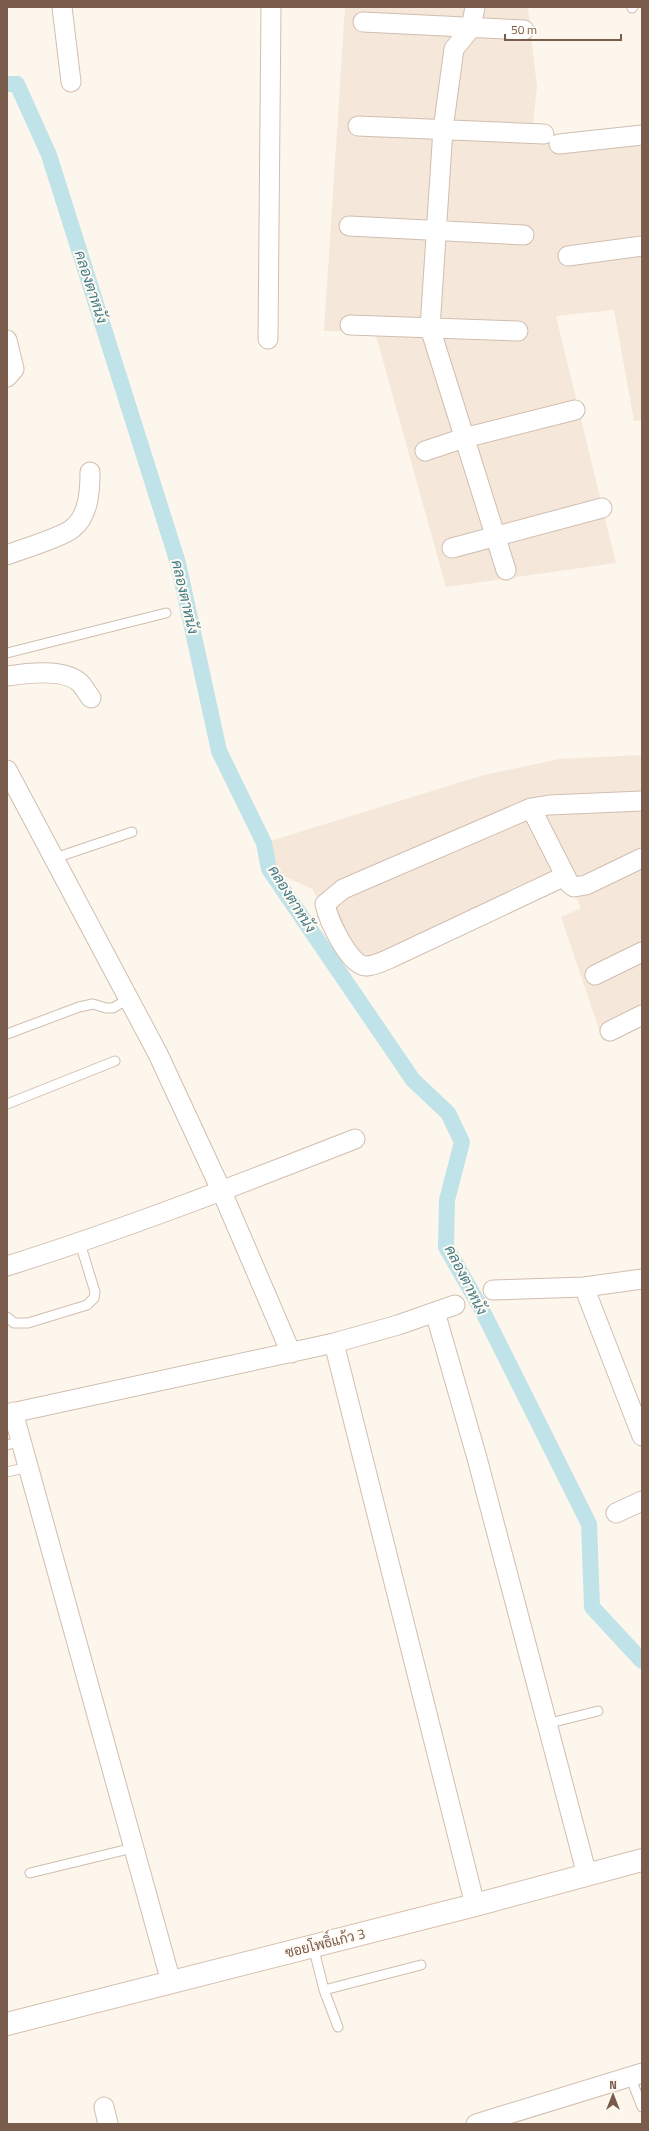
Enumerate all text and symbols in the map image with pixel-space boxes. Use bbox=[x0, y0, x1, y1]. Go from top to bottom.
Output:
scale bar bbox=[505, 16, 621, 42]
text: 50 m bbox=[511, 20, 537, 39]
water label: คลองตาหนัง bbox=[69, 247, 114, 327]
water label: คลองตาหนัง bbox=[166, 557, 205, 637]
water label: คลองตาหนัง bbox=[263, 861, 322, 937]
water label: คลองตาหนัง bbox=[439, 1241, 494, 1319]
street label: ซอยโพธิ์แก้ว 3 bbox=[282, 1921, 367, 1963]
north arrow bbox=[593, 2075, 633, 2115]
text: N bbox=[609, 2077, 617, 2093]

